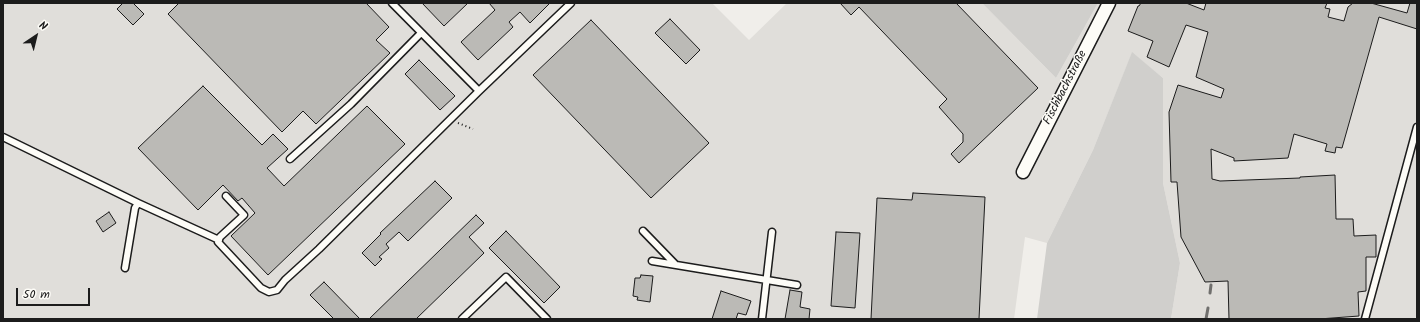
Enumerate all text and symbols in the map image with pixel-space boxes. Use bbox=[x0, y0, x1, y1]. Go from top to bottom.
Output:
north arrow bbox=[16, 16, 56, 56]
text: N bbox=[35, 17, 51, 36]
street label: Fischbachstraße bbox=[1041, 48, 1091, 128]
scale bar bbox=[18, 280, 92, 306]
text: 50 m bbox=[23, 285, 50, 304]

